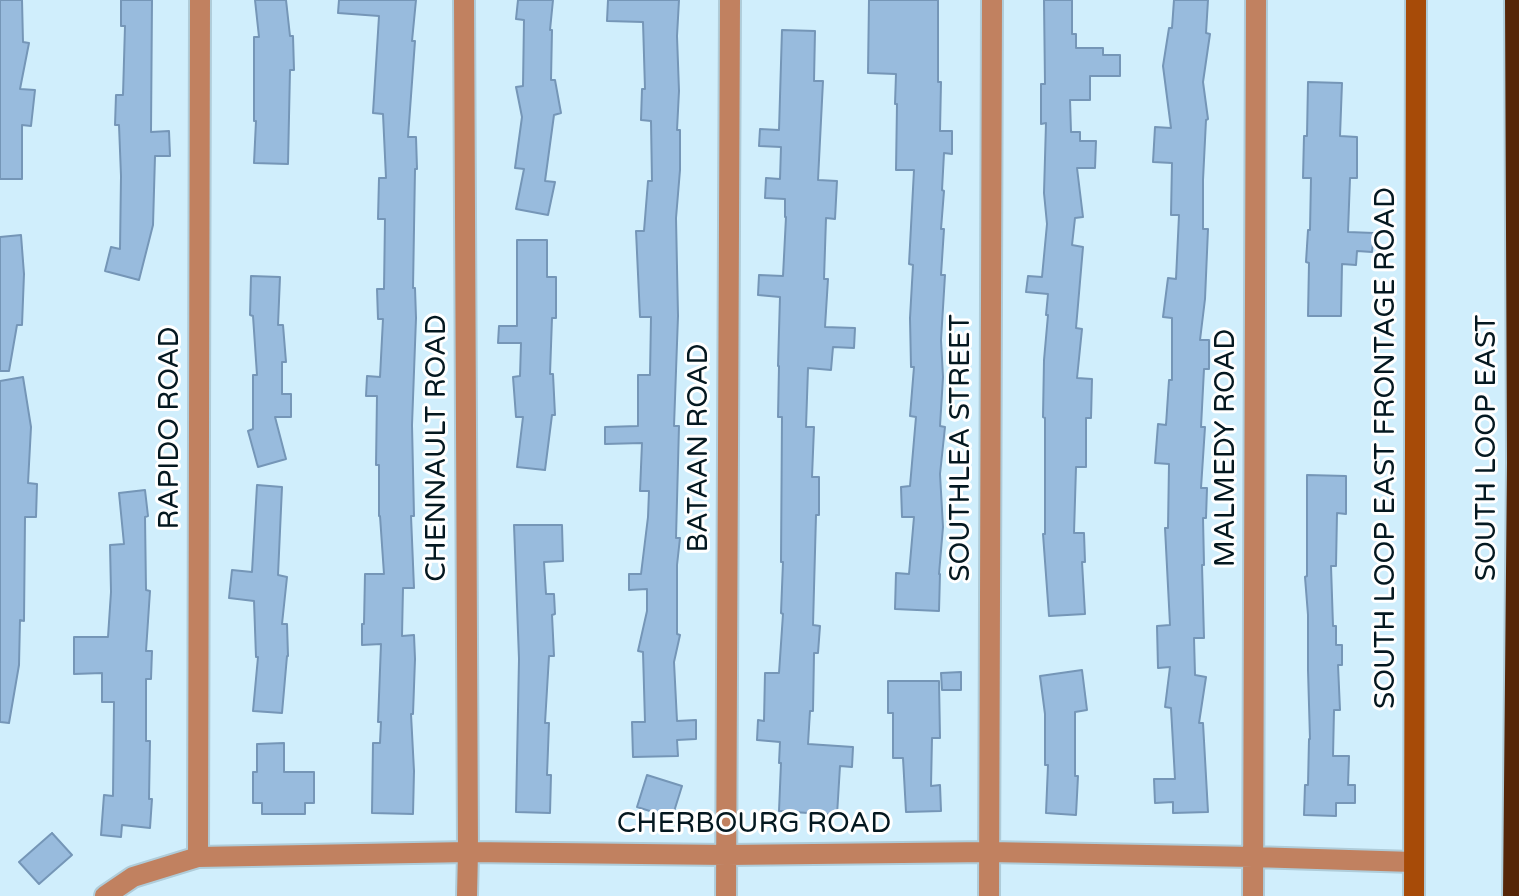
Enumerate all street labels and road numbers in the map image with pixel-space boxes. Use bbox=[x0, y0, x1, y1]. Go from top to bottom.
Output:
street label: SOUTH LOOP EAST FRONTAGE ROAD bbox=[1370, 187, 1404, 709]
street label: CHENNAULT ROAD bbox=[421, 314, 455, 582]
street label: SOUTHLEA STREET bbox=[945, 314, 979, 582]
street label: SOUTH LOOP EAST bbox=[1471, 315, 1505, 581]
street label: RAPIDO ROAD bbox=[154, 327, 188, 529]
street label: MALMEDY ROAD bbox=[1210, 329, 1244, 567]
street label: BATAAN ROAD bbox=[683, 343, 717, 553]
street label: CHERBOURG ROAD bbox=[617, 808, 891, 842]

